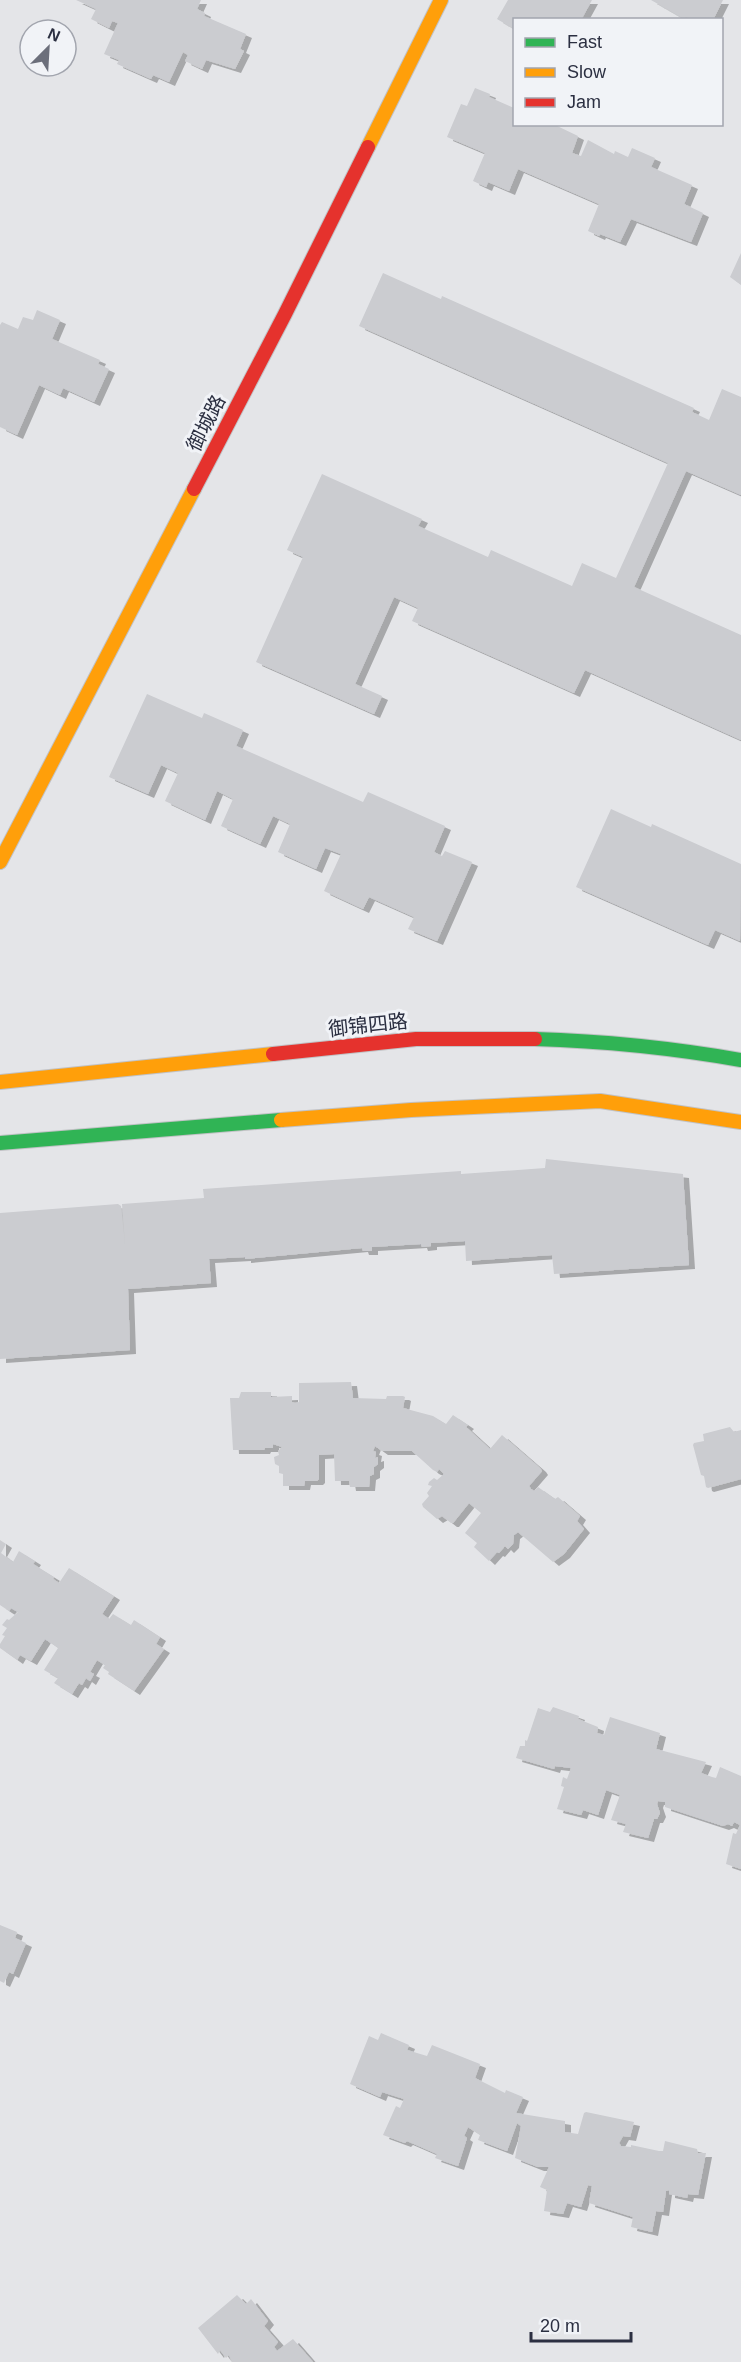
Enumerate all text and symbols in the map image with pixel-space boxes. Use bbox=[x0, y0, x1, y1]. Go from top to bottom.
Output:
north arrow bbox=[18, 18, 78, 78]
legend bbox=[513, 18, 723, 126]
text: N bbox=[45, 25, 63, 45]
text: Fast bbox=[567, 32, 602, 52]
text: Slow bbox=[567, 62, 607, 82]
text: Jam bbox=[567, 92, 601, 112]
street label: 御城路 bbox=[183, 391, 229, 455]
street label: 御锦四路 bbox=[327, 1010, 409, 1040]
scale bar bbox=[531, 2305, 632, 2343]
text: 20 m bbox=[540, 2316, 580, 2336]

